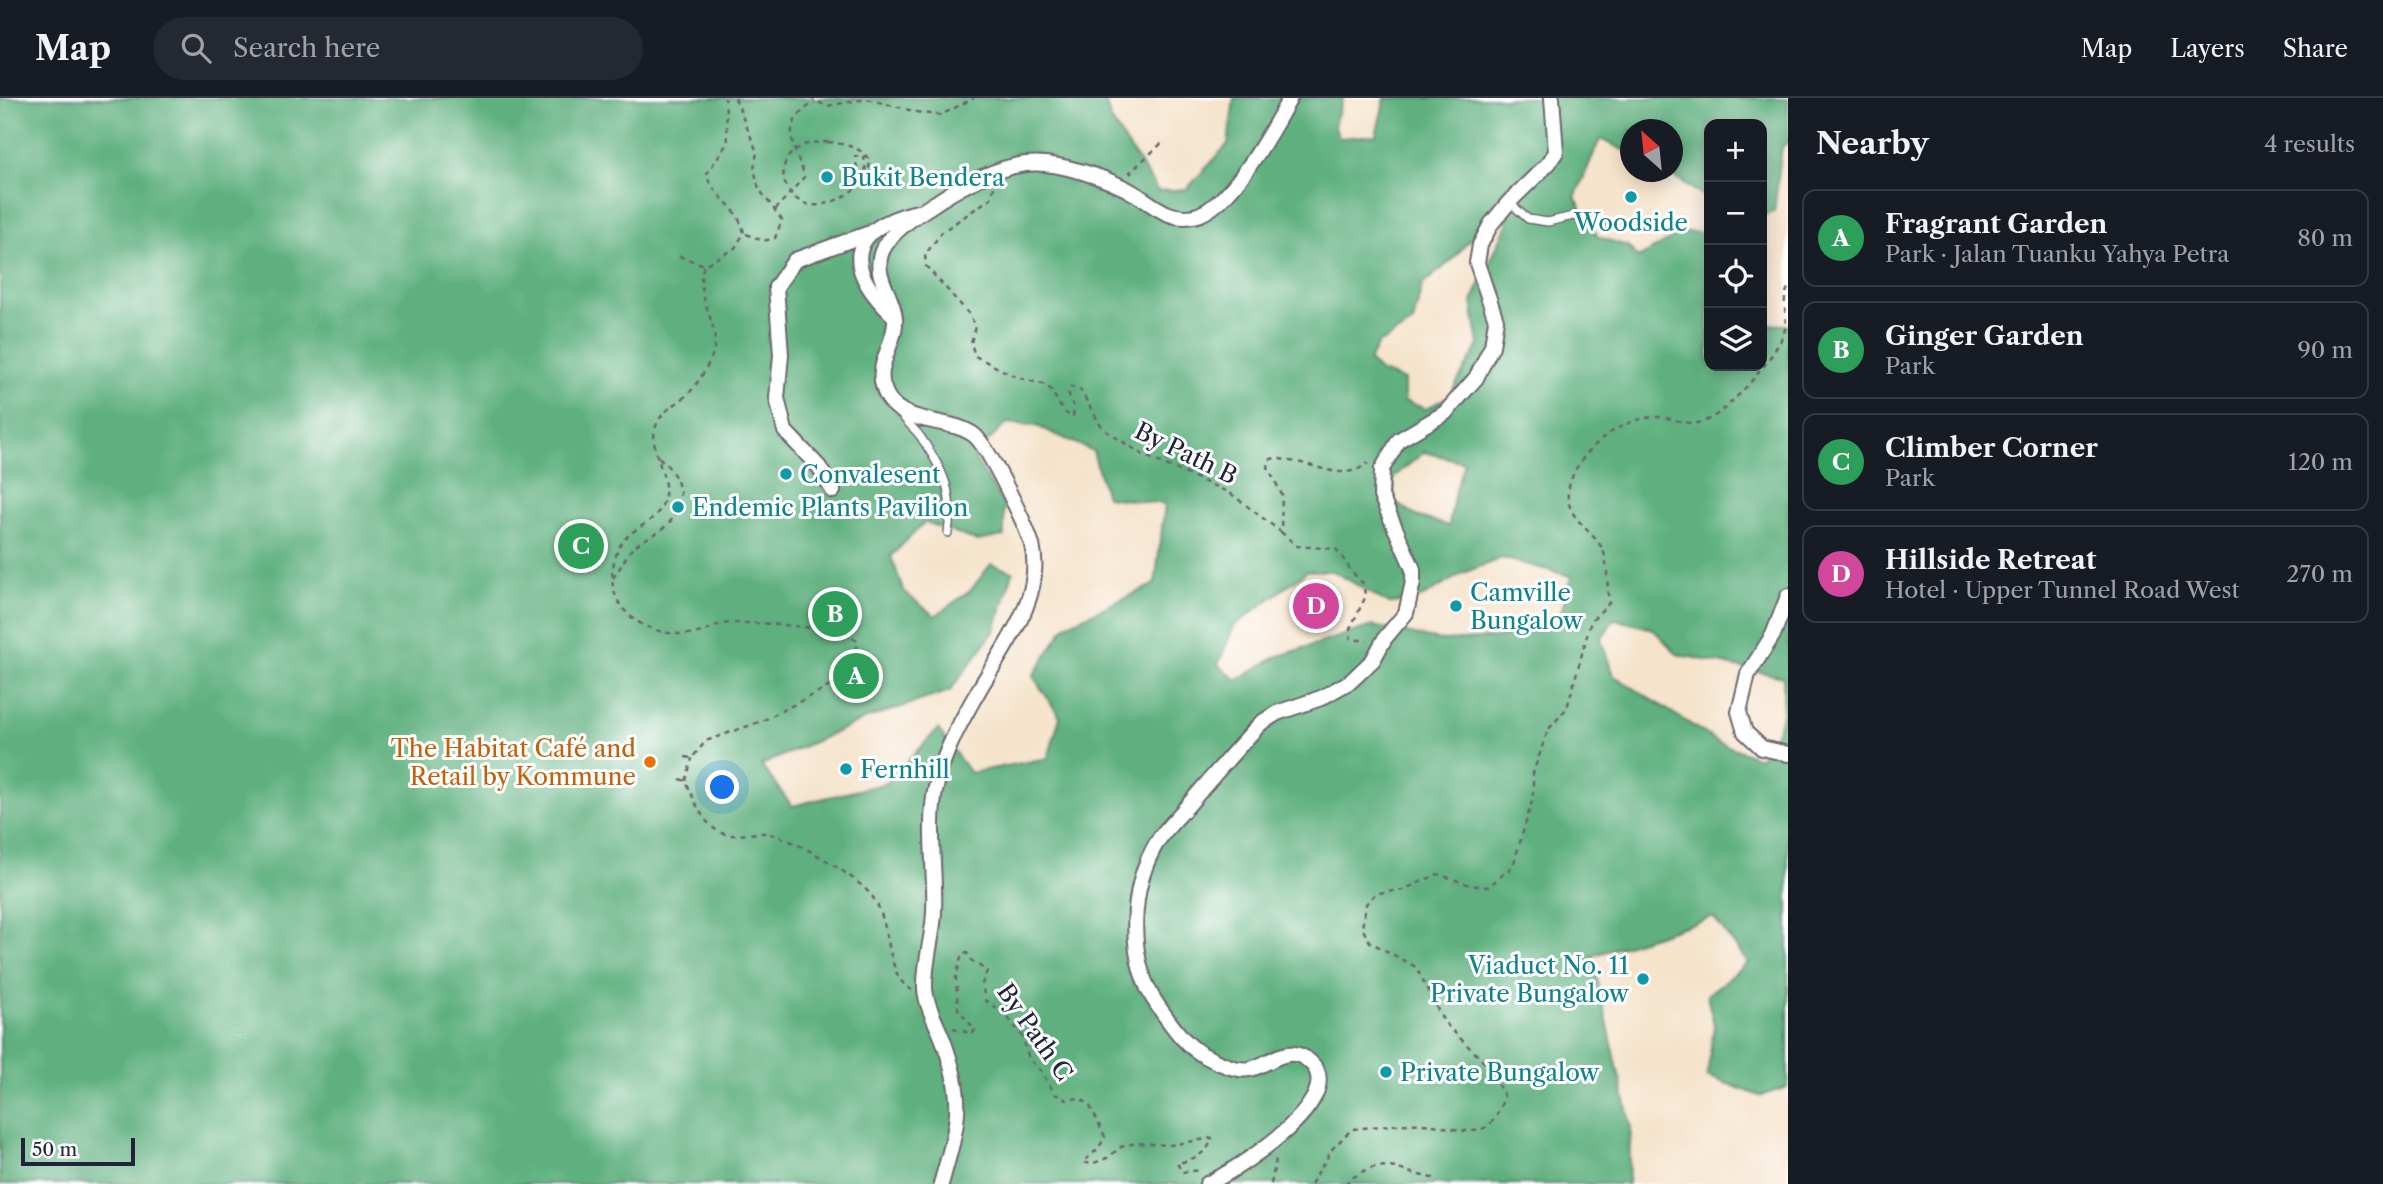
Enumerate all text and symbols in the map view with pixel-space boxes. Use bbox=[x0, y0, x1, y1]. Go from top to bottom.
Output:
search box bbox=[153, 17, 643, 80]
text: Map bbox=[35, 28, 111, 69]
icon: search bbox=[177, 29, 215, 67]
text: Search here bbox=[233, 32, 380, 64]
text: Map bbox=[2081, 34, 2132, 63]
text: Layers bbox=[2170, 34, 2245, 63]
text: Share bbox=[2283, 34, 2348, 63]
north arrow bbox=[1620, 119, 1683, 182]
map controls bbox=[1704, 119, 1767, 371]
button: + bbox=[1704, 119, 1767, 182]
text: Nearby bbox=[1816, 125, 1929, 162]
text: 4 results bbox=[2264, 130, 2355, 158]
place label: Bukit Bendera bbox=[841, 163, 1005, 192]
marker: Bukit Bendera bbox=[819, 169, 835, 185]
button: − bbox=[1704, 182, 1767, 245]
marker: Woodside bbox=[1623, 189, 1639, 205]
place label: Woodside bbox=[1573, 208, 1688, 237]
text: Fragrant Garden bbox=[1885, 208, 2107, 240]
text: A bbox=[1832, 224, 1850, 252]
text: 80 m bbox=[2297, 224, 2353, 252]
text: Park · Jalan Tuanku Yahya Petra bbox=[1885, 240, 2229, 268]
button: locate bbox=[1704, 245, 1767, 308]
button: layers bbox=[1704, 308, 1767, 371]
text: Ginger Garden bbox=[1885, 320, 2084, 352]
text: B bbox=[1832, 336, 1850, 364]
text: 90 m bbox=[2297, 336, 2353, 364]
text: Park bbox=[1885, 352, 1935, 380]
street label: By Path B bbox=[1130, 416, 1242, 490]
text: Climber Corner bbox=[1885, 432, 2098, 464]
text: C bbox=[1832, 448, 1850, 476]
text: 120 m bbox=[2288, 448, 2353, 476]
place label: Convalesent bbox=[800, 460, 941, 489]
text: Park bbox=[1885, 464, 1935, 492]
marker: Convalesent bbox=[778, 466, 794, 482]
place label: Endemic Plants Pavilion bbox=[692, 493, 968, 522]
marker: Endemic Plants Pavilion bbox=[670, 499, 686, 515]
pin: C bbox=[558, 520, 604, 572]
text: Hillside Retreat bbox=[1885, 544, 2096, 576]
text: D bbox=[1831, 560, 1851, 588]
text: 270 m bbox=[2286, 560, 2353, 588]
text: Hotel · Upper Tunnel Road West bbox=[1885, 576, 2240, 604]
place label: Camville Bungalow bbox=[1470, 578, 1584, 635]
pin: D bbox=[1293, 580, 1339, 632]
pin: B bbox=[812, 588, 858, 640]
marker: Camville Bungalow bbox=[1448, 598, 1464, 614]
pin: A bbox=[833, 650, 879, 702]
place label: The Habitat Café and Retail by Kommune bbox=[391, 734, 636, 791]
marker: The Habitat Café and Retail by Kommune bbox=[642, 754, 658, 770]
place label: Fernhill bbox=[860, 755, 950, 784]
marker: Fernhill bbox=[838, 761, 854, 777]
your location bbox=[705, 770, 739, 804]
place label: Viaduct No. 11 Private Bungalow bbox=[1430, 951, 1630, 1008]
marker: Viaduct No. 11 Private Bungalow bbox=[1635, 971, 1651, 987]
street label: By Path C bbox=[991, 978, 1079, 1086]
place label: Private Bungalow bbox=[1400, 1058, 1600, 1087]
marker: Private Bungalow bbox=[1378, 1064, 1394, 1080]
scale bar bbox=[21, 1135, 135, 1167]
text: 50 m bbox=[32, 1138, 77, 1161]

